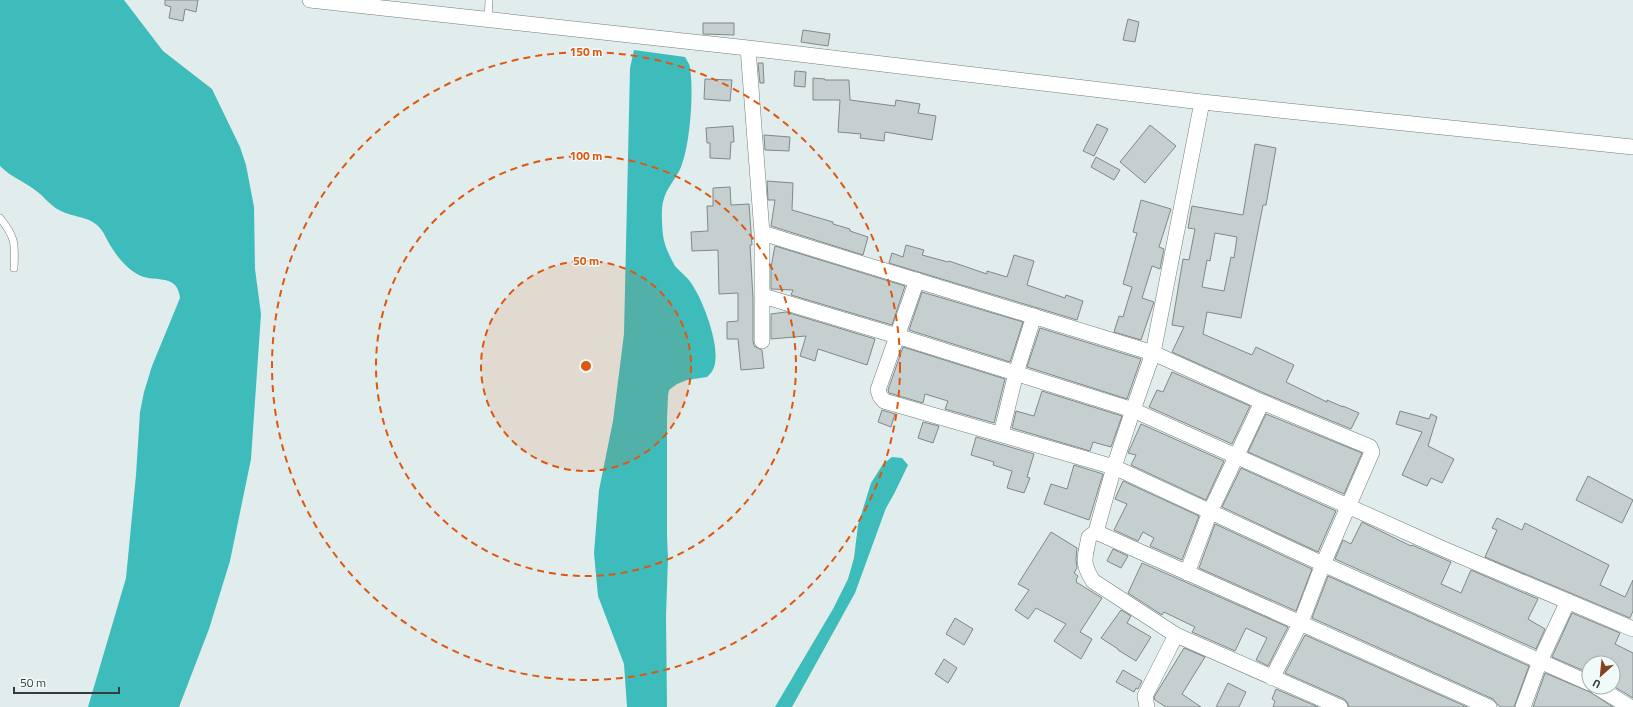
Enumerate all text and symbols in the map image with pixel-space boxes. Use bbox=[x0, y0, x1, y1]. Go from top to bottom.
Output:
text: 150 m bbox=[570, 42, 602, 61]
text: 100 m bbox=[570, 146, 602, 165]
text: 50 m bbox=[573, 251, 599, 270]
centre of rings bbox=[579, 359, 593, 373]
north arrow bbox=[1581, 655, 1621, 695]
scale bar bbox=[14, 669, 119, 695]
text: 50 m bbox=[20, 673, 46, 692]
text: U bbox=[1590, 675, 1603, 693]

